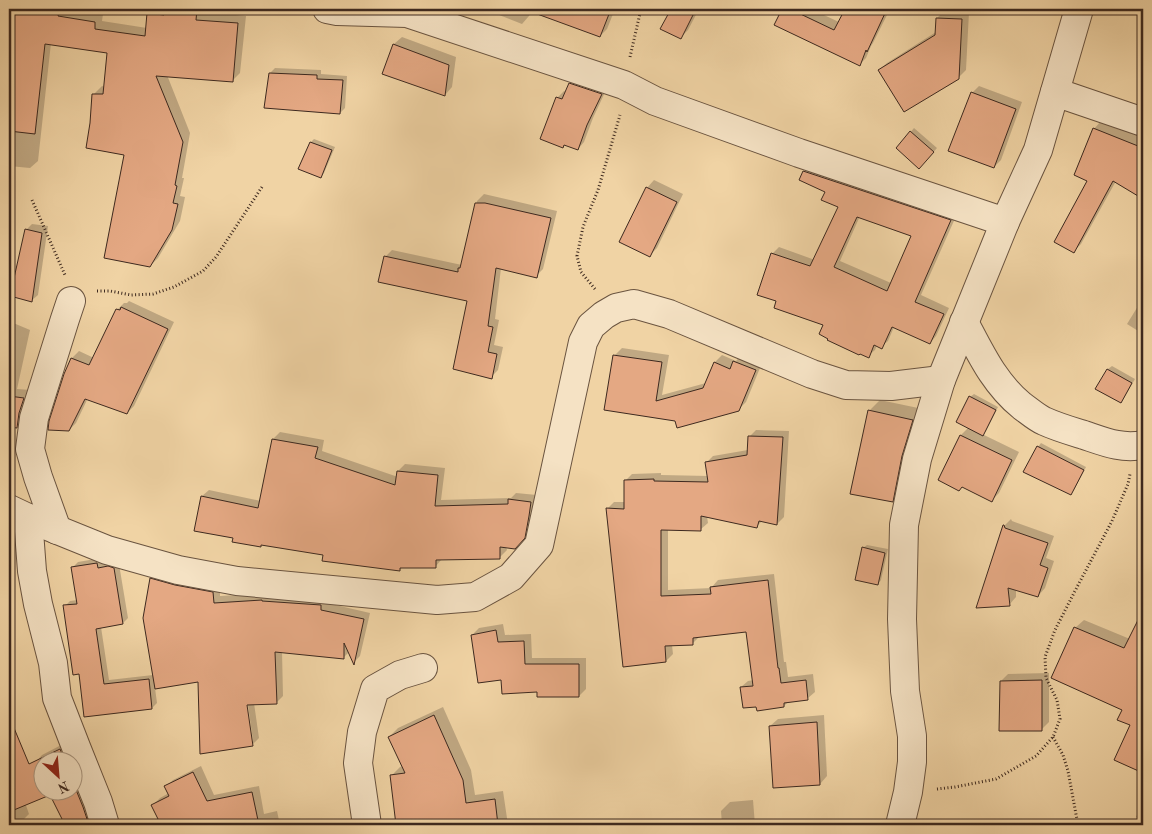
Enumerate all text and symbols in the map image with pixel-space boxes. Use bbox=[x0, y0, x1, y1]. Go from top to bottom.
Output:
north arrow bbox=[32, 752, 82, 802]
text: N bbox=[55, 778, 71, 796]

